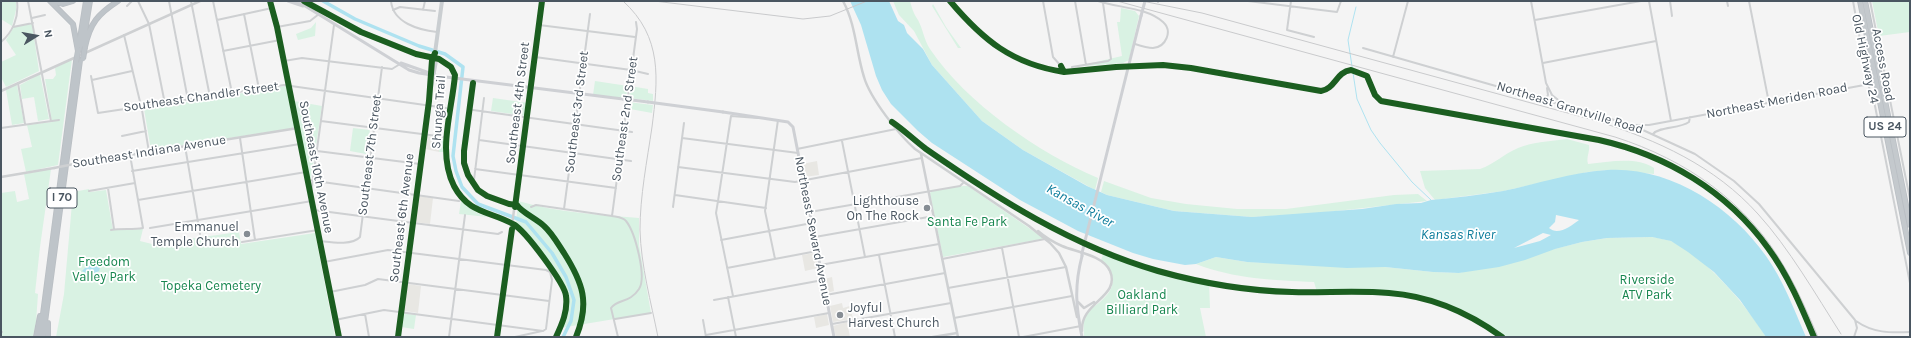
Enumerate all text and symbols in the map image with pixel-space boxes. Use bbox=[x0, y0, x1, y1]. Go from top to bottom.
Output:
street label: Old Highway 24 bbox=[1848, 13, 1882, 105]
north arrow bbox=[16, 16, 56, 56]
street label: Access Road bbox=[1868, 27, 1898, 103]
text: N bbox=[41, 28, 55, 39]
street label: Southeast 4th Street bbox=[503, 41, 533, 165]
street label: Southeast 3rd Street bbox=[562, 50, 592, 174]
street label: Southeast 2nd Street bbox=[609, 55, 641, 183]
street label: Shunga Trail bbox=[429, 75, 449, 149]
street label: Southeast Chandler Street bbox=[122, 78, 280, 116]
street label: Northeast Grantville Road bbox=[1495, 78, 1645, 138]
street label: Northeast Meriden Road bbox=[1705, 80, 1849, 122]
street label: Southeast 7th Street bbox=[355, 94, 385, 216]
street label: Southeast 10th Avenue bbox=[295, 99, 337, 235]
road number: US 24 bbox=[1864, 117, 1906, 137]
street label: Southeast Indiana Avenue bbox=[71, 132, 227, 172]
street label: Southeast 6th Avenue bbox=[386, 152, 418, 284]
street label: Northeast Seward Avenue bbox=[791, 155, 835, 307]
water label: Kansas River bbox=[1043, 181, 1117, 231]
road number: I 70 bbox=[47, 188, 77, 208]
place label: Lighthouse On The Rock bbox=[846, 193, 919, 224]
marker: Lighthouse On The Rock bbox=[922, 203, 932, 213]
park label: Santa Fe Park bbox=[927, 214, 1007, 230]
place label: Emmanuel Temple Church bbox=[151, 219, 239, 250]
water label: Kansas River bbox=[1421, 227, 1495, 243]
marker: Emmanuel Temple Church bbox=[242, 229, 252, 239]
park label: Freedom Valley Park bbox=[72, 254, 136, 285]
park label: Riverside ATV Park bbox=[1620, 272, 1674, 303]
park label: Topeka Cemetery bbox=[161, 278, 261, 294]
park label: Oakland Billiard Park bbox=[1106, 287, 1178, 318]
place label: Joyful Harvest Church bbox=[848, 300, 940, 331]
marker: Joyful Harvest Church bbox=[835, 310, 845, 320]

